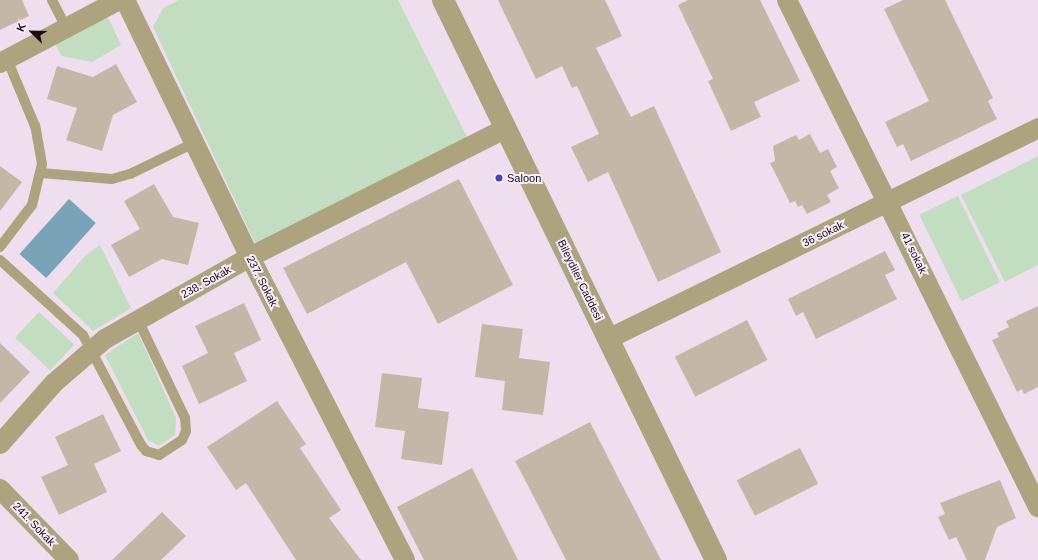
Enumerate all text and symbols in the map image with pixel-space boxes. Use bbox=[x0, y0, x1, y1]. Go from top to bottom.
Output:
north arrow bbox=[12, 12, 52, 52]
text: K bbox=[14, 21, 28, 33]
place label: Saloon bbox=[507, 171, 541, 185]
marker: Saloon bbox=[494, 173, 504, 183]
street label: 36 sokak bbox=[800, 218, 846, 250]
street label: 41 sokak bbox=[898, 230, 930, 276]
street label: Bileydiler Caddesi bbox=[555, 238, 605, 322]
street label: 237. Sokak bbox=[244, 253, 280, 309]
street label: 238. Sokak bbox=[179, 263, 233, 301]
street label: 241. Sokak bbox=[10, 500, 58, 548]

